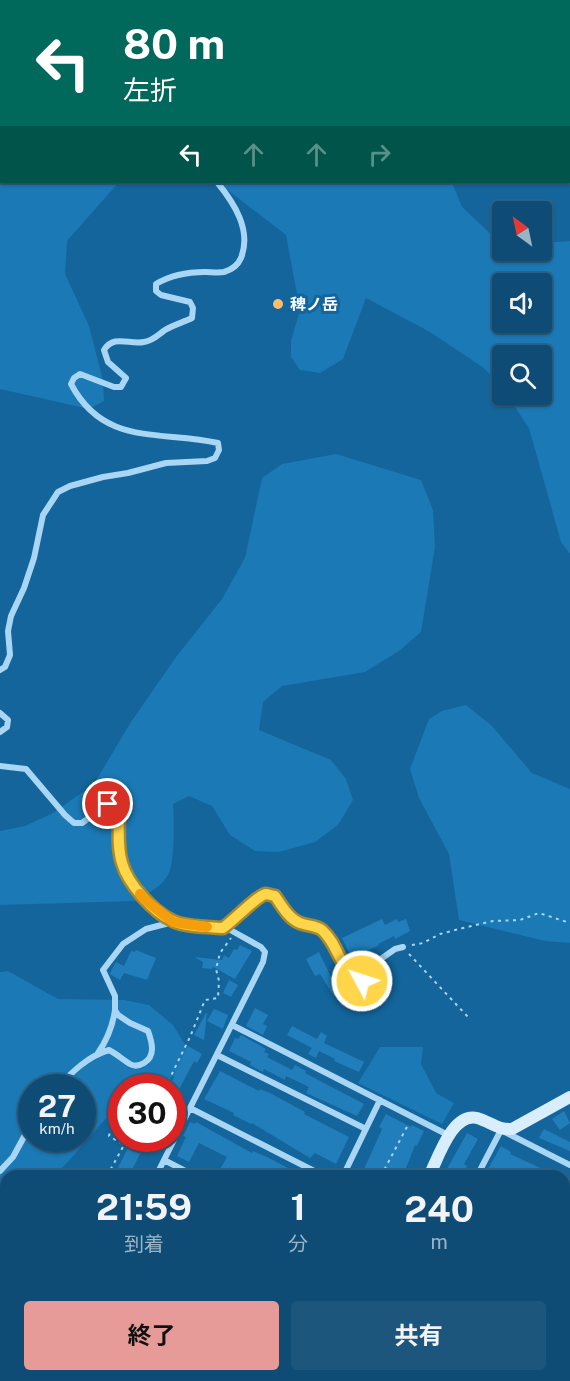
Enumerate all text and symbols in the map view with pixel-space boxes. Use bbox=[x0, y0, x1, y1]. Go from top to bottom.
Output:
text: 80 m bbox=[123, 19, 225, 68]
icon: left bbox=[24, 24, 102, 102]
text: 左折 bbox=[123, 74, 177, 106]
icon: left bbox=[174, 138, 207, 171]
icon: ahead bbox=[237, 138, 270, 171]
icon: ahead bbox=[300, 138, 333, 171]
icon: right bbox=[363, 138, 396, 171]
north arrow bbox=[492, 201, 552, 261]
map controls bbox=[492, 201, 552, 405]
button: sound bbox=[492, 273, 552, 333]
place label: 稗ノ岳 bbox=[290, 295, 338, 314]
marker: 稗ノ岳 bbox=[271, 297, 285, 311]
button: search bbox=[492, 345, 552, 405]
pin bbox=[82, 778, 133, 829]
icon: arrive bbox=[91, 787, 124, 820]
position arrow bbox=[330, 949, 394, 1013]
speed limit sign: 30 bbox=[108, 1074, 186, 1152]
text: 27 bbox=[38, 1088, 76, 1124]
text: km/h bbox=[39, 1120, 75, 1137]
text: 21:59 bbox=[96, 1186, 192, 1228]
text: 1 bbox=[290, 1186, 306, 1228]
text: 240 bbox=[404, 1188, 474, 1230]
text: m bbox=[430, 1230, 448, 1254]
text: 到着 bbox=[124, 1232, 164, 1256]
text: 分 bbox=[288, 1232, 308, 1256]
button: 終了 bbox=[24, 1301, 279, 1370]
button: 共有 bbox=[291, 1301, 546, 1370]

